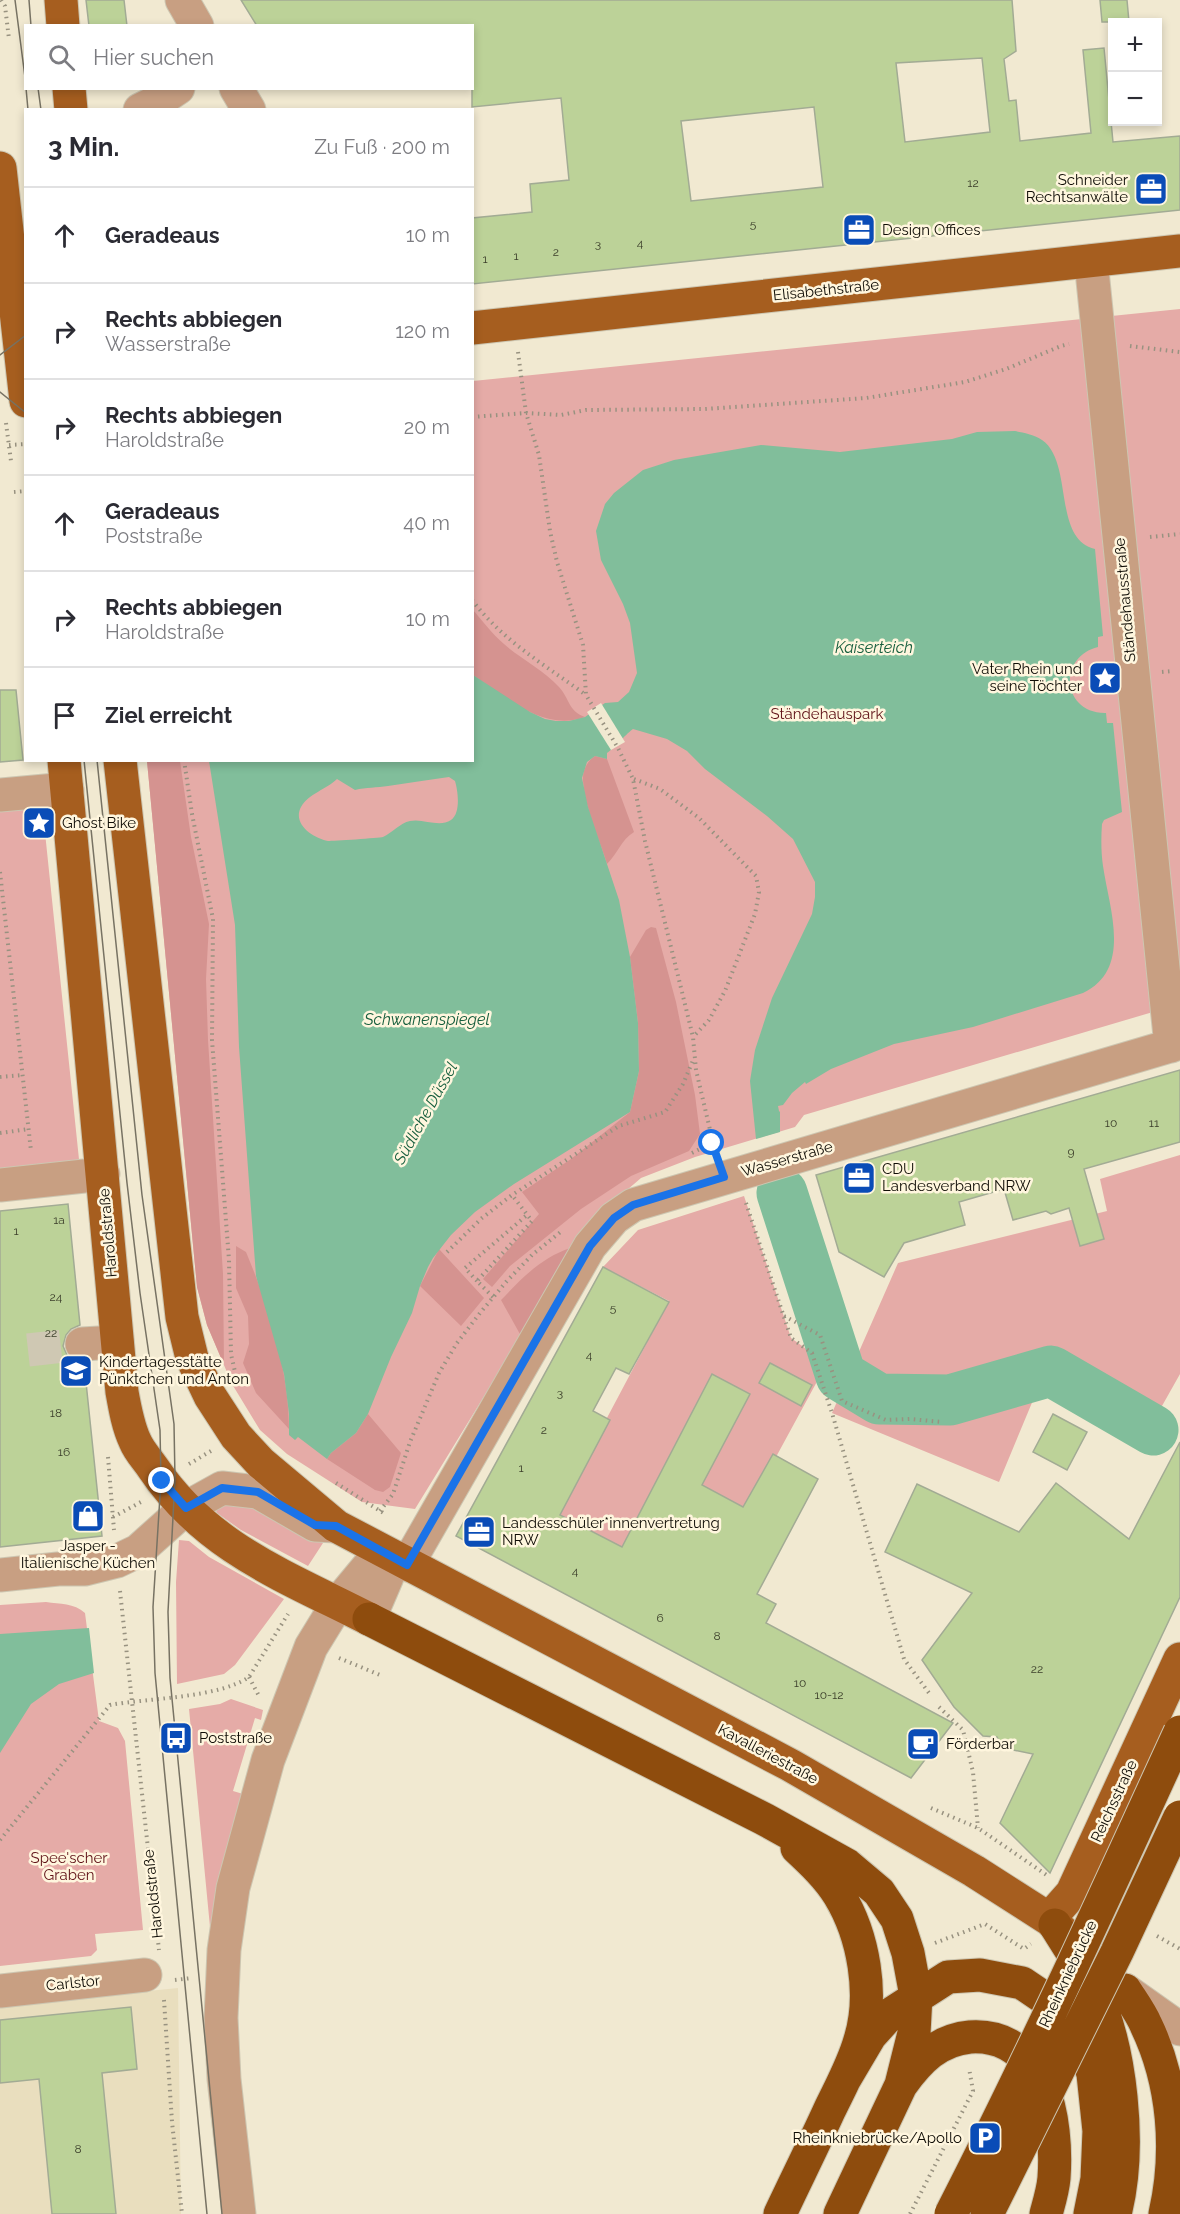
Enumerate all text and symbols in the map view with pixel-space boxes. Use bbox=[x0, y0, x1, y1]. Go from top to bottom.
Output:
map controls bbox=[1108, 18, 1162, 126]
button: + bbox=[1108, 18, 1162, 72]
search box bbox=[24, 24, 474, 90]
icon: search bbox=[45, 41, 78, 74]
text: Hier suchen bbox=[93, 44, 214, 70]
button: − bbox=[1108, 72, 1162, 126]
text: 3 Min. bbox=[48, 132, 119, 162]
text: Zu Fuß · 200 m bbox=[314, 135, 450, 159]
place label: Schneider Rechtsanwälte bbox=[1026, 171, 1129, 206]
office icon: Schneider Rechtsanwälte bbox=[1133, 171, 1169, 207]
house number: 12 bbox=[967, 176, 979, 190]
office icon: Design Offices bbox=[841, 212, 877, 248]
house number: 5 bbox=[750, 217, 757, 231]
icon: ahead bbox=[48, 219, 81, 252]
place label: Design Offices bbox=[882, 221, 980, 239]
text: Geradeaus bbox=[105, 222, 220, 248]
text: 10 m bbox=[406, 223, 450, 247]
house number: 4 bbox=[637, 236, 644, 250]
house number: 3 bbox=[595, 237, 601, 251]
house number: 2 bbox=[553, 245, 559, 259]
house number: 1 bbox=[513, 249, 519, 263]
house number: 1 bbox=[482, 252, 488, 266]
street label: Elisabethstraße bbox=[772, 275, 880, 305]
text: Rechts abbiegen bbox=[105, 306, 282, 332]
icon: right bbox=[48, 315, 81, 348]
text: 120 m bbox=[395, 319, 450, 343]
text: Wasserstraße bbox=[105, 332, 231, 356]
text: Rechts abbiegen bbox=[105, 402, 282, 428]
icon: right bbox=[48, 411, 81, 444]
text: 20 m bbox=[404, 415, 450, 439]
text: Haroldstraße bbox=[105, 428, 224, 452]
text: Geradeaus bbox=[105, 498, 220, 524]
icon: ahead bbox=[48, 507, 81, 540]
text: 40 m bbox=[403, 511, 450, 535]
text: Poststraße bbox=[105, 524, 203, 548]
street label: Ständehausstraße bbox=[1111, 537, 1139, 663]
text: Rechts abbiegen bbox=[105, 594, 282, 620]
icon: right bbox=[48, 603, 81, 636]
text: 10 m bbox=[406, 607, 450, 631]
text: Haroldstraße bbox=[105, 620, 224, 644]
water label: Kaiserteich bbox=[835, 638, 913, 657]
place label: Vater Rhein und seine Töchter bbox=[972, 660, 1083, 695]
place icon: Vater Rhein und seine Töchter bbox=[1087, 660, 1123, 696]
icon: arrive bbox=[48, 699, 81, 732]
text: Ziel erreicht bbox=[105, 702, 232, 728]
park label: Ständehauspark bbox=[771, 705, 883, 723]
place icon: Ghost Bike bbox=[21, 805, 57, 841]
place label: Ghost Bike bbox=[62, 814, 136, 832]
water label: Schwanenspiegel bbox=[363, 1010, 490, 1029]
water label: Südliche Düssel bbox=[389, 1059, 461, 1168]
house number: 10 bbox=[1105, 1116, 1117, 1130]
house number: 11 bbox=[1149, 1116, 1159, 1130]
route start bbox=[698, 1129, 724, 1155]
street label: Wasserstraße bbox=[739, 1137, 835, 1181]
house number: 9 bbox=[1067, 1145, 1075, 1159]
office icon: CDU Landesverband NRW bbox=[841, 1160, 877, 1196]
place label: CDU Landesverband NRW bbox=[882, 1160, 1031, 1195]
street label: Haroldstraße bbox=[95, 1188, 121, 1278]
house number: 1a bbox=[53, 1213, 65, 1227]
house number: 1 bbox=[13, 1224, 19, 1238]
house number: 24 bbox=[50, 1290, 63, 1304]
house number: 5 bbox=[610, 1301, 617, 1315]
house number: 22 bbox=[45, 1326, 57, 1340]
house number: 4 bbox=[586, 1348, 593, 1362]
school or university icon: Kindertagesstätte Pünktchen und Anton bbox=[58, 1353, 94, 1389]
place label: Kindertagesstätte Pünktchen und Anton bbox=[99, 1353, 249, 1388]
house number: 3 bbox=[557, 1386, 563, 1400]
house number: 18 bbox=[50, 1406, 62, 1420]
house number: 2 bbox=[541, 1423, 547, 1437]
house number: 16 bbox=[58, 1445, 70, 1459]
house number: 1 bbox=[518, 1461, 524, 1475]
route end bbox=[148, 1467, 174, 1493]
shop icon: Jasper - Italienische Küchen bbox=[70, 1498, 106, 1534]
office icon: Landesschüler*innenvertretung NRW bbox=[461, 1514, 497, 1550]
place label: Landesschüler*innenvertretung NRW bbox=[502, 1514, 720, 1549]
place label: Jasper - Italienische Küchen bbox=[21, 1537, 155, 1572]
house number: 4 bbox=[572, 1564, 579, 1578]
house number: 6 bbox=[656, 1611, 664, 1625]
house number: 8 bbox=[713, 1629, 721, 1643]
house number: 22 bbox=[1031, 1662, 1043, 1676]
house number: 10 bbox=[794, 1676, 806, 1690]
house number: 10-12 bbox=[815, 1688, 843, 1702]
bus stop icon: Poststraße bbox=[158, 1720, 194, 1756]
street label: Kavalleriestraße bbox=[715, 1720, 821, 1788]
cafe icon: Förderbar bbox=[905, 1726, 941, 1762]
place label: Poststraße bbox=[199, 1729, 272, 1747]
place label: Förderbar bbox=[946, 1735, 1015, 1753]
street label: Reichsstraße bbox=[1087, 1757, 1141, 1845]
street label: Haroldstraße bbox=[139, 1848, 167, 1939]
park label: Spee'scher Graben bbox=[31, 1849, 108, 1884]
street label: Rheinkniebrücke bbox=[1035, 1917, 1101, 2030]
street label: Carlstor bbox=[45, 1971, 102, 1995]
parking icon: Rheinkniebrücke/Apollo bbox=[967, 2120, 1003, 2156]
place label: Rheinkniebrücke/Apollo bbox=[793, 2129, 962, 2147]
house number: 8 bbox=[74, 2142, 82, 2156]

